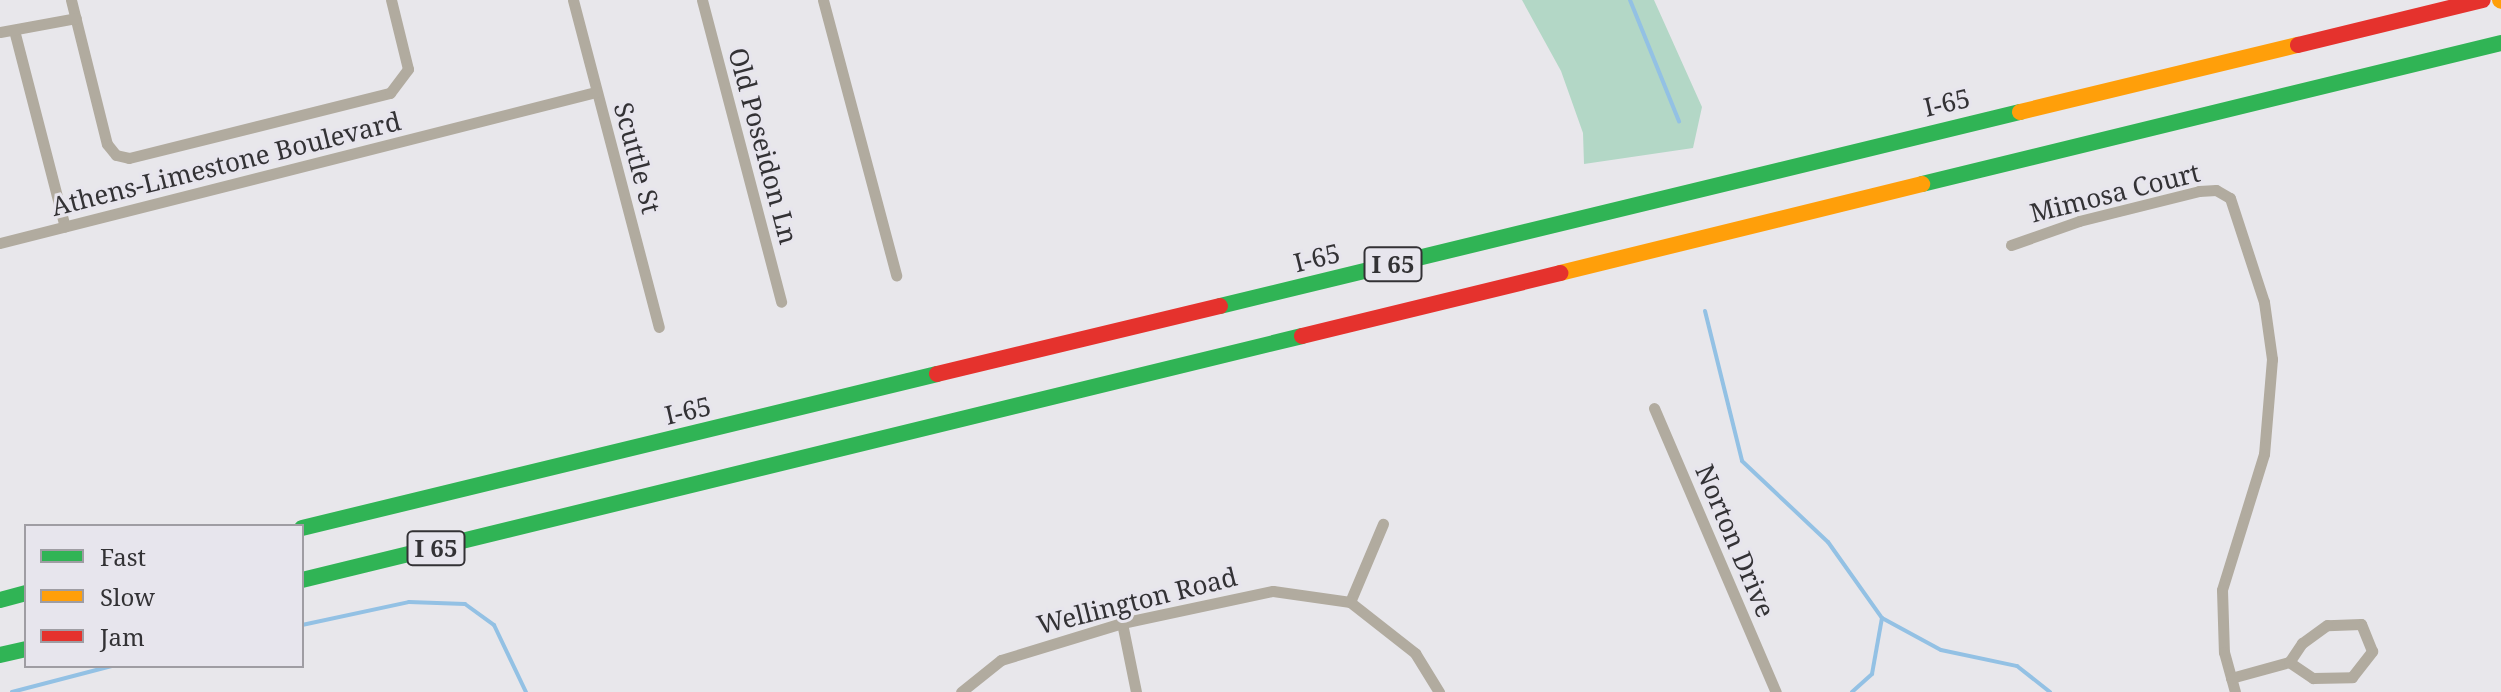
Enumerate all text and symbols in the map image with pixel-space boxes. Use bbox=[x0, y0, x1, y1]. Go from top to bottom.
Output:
street label: Old Poseidon Ln bbox=[722, 44, 804, 248]
street label: I-65 bbox=[1921, 83, 1973, 123]
street label: Scuttle St bbox=[607, 99, 667, 217]
street label: Athens-Limestone Boulevard bbox=[48, 105, 404, 223]
street label: Mimosa Court bbox=[2027, 157, 2203, 229]
street label: I-65 bbox=[1291, 237, 1343, 279]
road number: I 65 bbox=[1363, 244, 1423, 284]
street label: I-65 bbox=[662, 391, 714, 431]
street label: Norton Drive bbox=[1689, 460, 1781, 622]
legend bbox=[24, 524, 304, 668]
road number: I 65 bbox=[406, 528, 466, 568]
text: Fast bbox=[100, 540, 146, 573]
street label: Wellington Road bbox=[1034, 561, 1240, 641]
text: Slow bbox=[100, 580, 155, 613]
text: Jam bbox=[100, 620, 145, 653]

